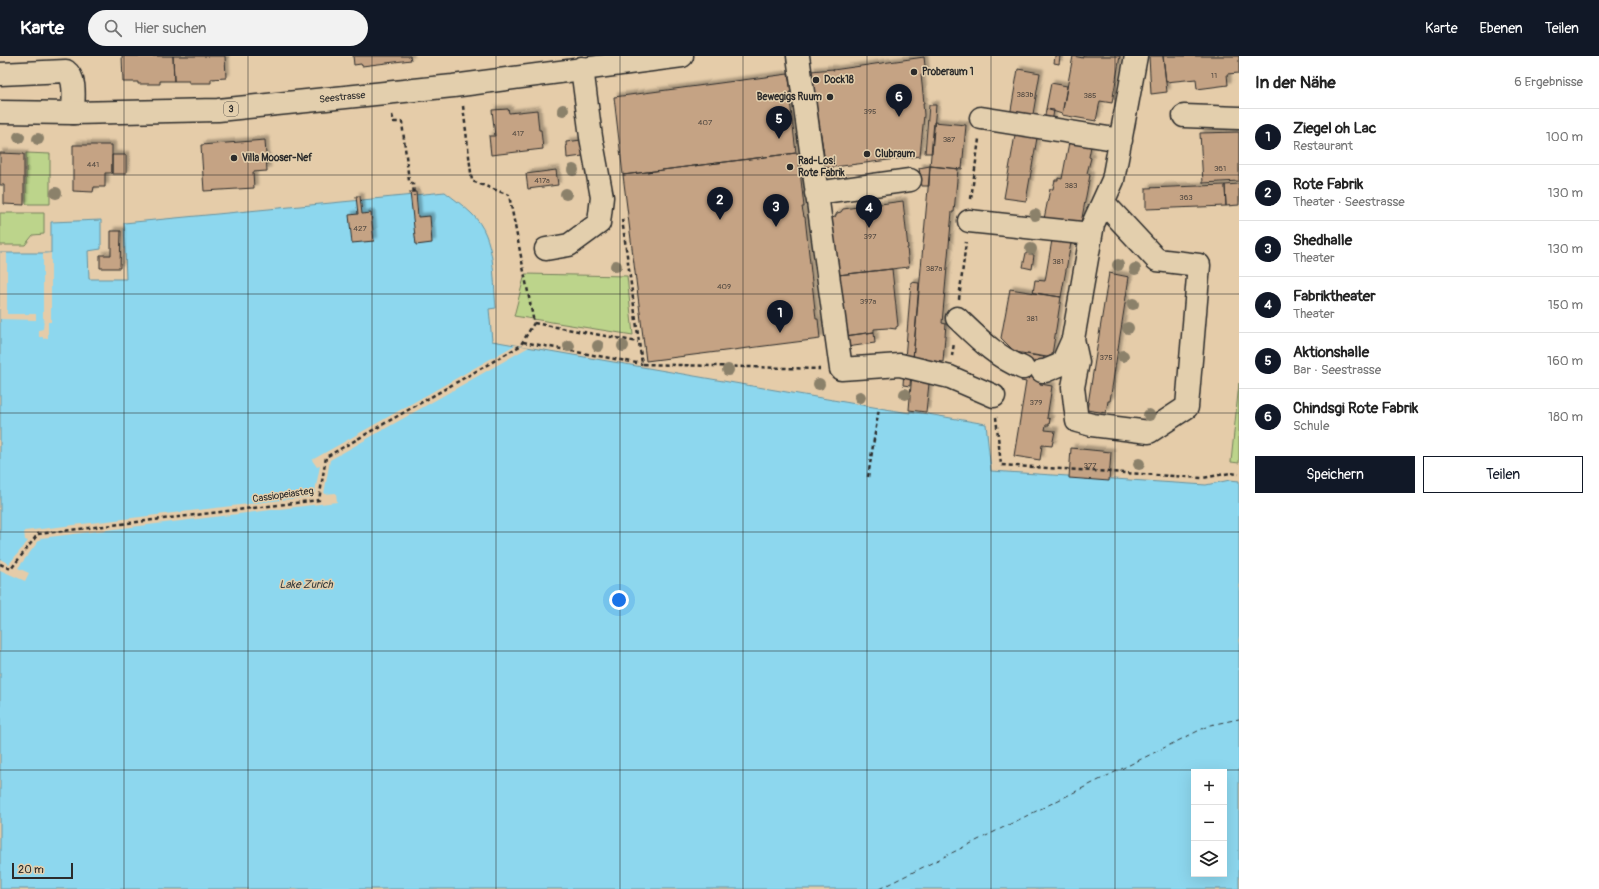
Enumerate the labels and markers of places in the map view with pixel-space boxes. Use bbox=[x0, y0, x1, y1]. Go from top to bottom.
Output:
place label: Proberaum 1 bbox=[922, 66, 974, 78]
marker: Proberaum 1 bbox=[909, 67, 919, 77]
place label: Dock18 bbox=[824, 74, 854, 86]
marker: Dock18 bbox=[811, 75, 821, 85]
pin: 6 bbox=[886, 84, 912, 117]
place label: Bewegigs Ruum bbox=[757, 91, 822, 103]
marker: Bewegigs Ruum bbox=[825, 92, 835, 102]
pin: 5 bbox=[766, 106, 792, 139]
place label: Clubraum bbox=[875, 148, 915, 160]
marker: Clubraum bbox=[862, 149, 872, 159]
place label: Villa Mooser-Nef bbox=[242, 152, 313, 164]
marker: Villa Mooser-Nef bbox=[229, 153, 239, 163]
place label: Rad-Los! Rote Fabrik bbox=[798, 155, 846, 179]
marker: Rad-Los! Rote Fabrik bbox=[785, 162, 795, 172]
pin: 2 bbox=[707, 187, 733, 220]
pin: 3 bbox=[763, 194, 789, 227]
pin: 4 bbox=[856, 195, 882, 228]
pin: 1 bbox=[767, 300, 793, 333]

